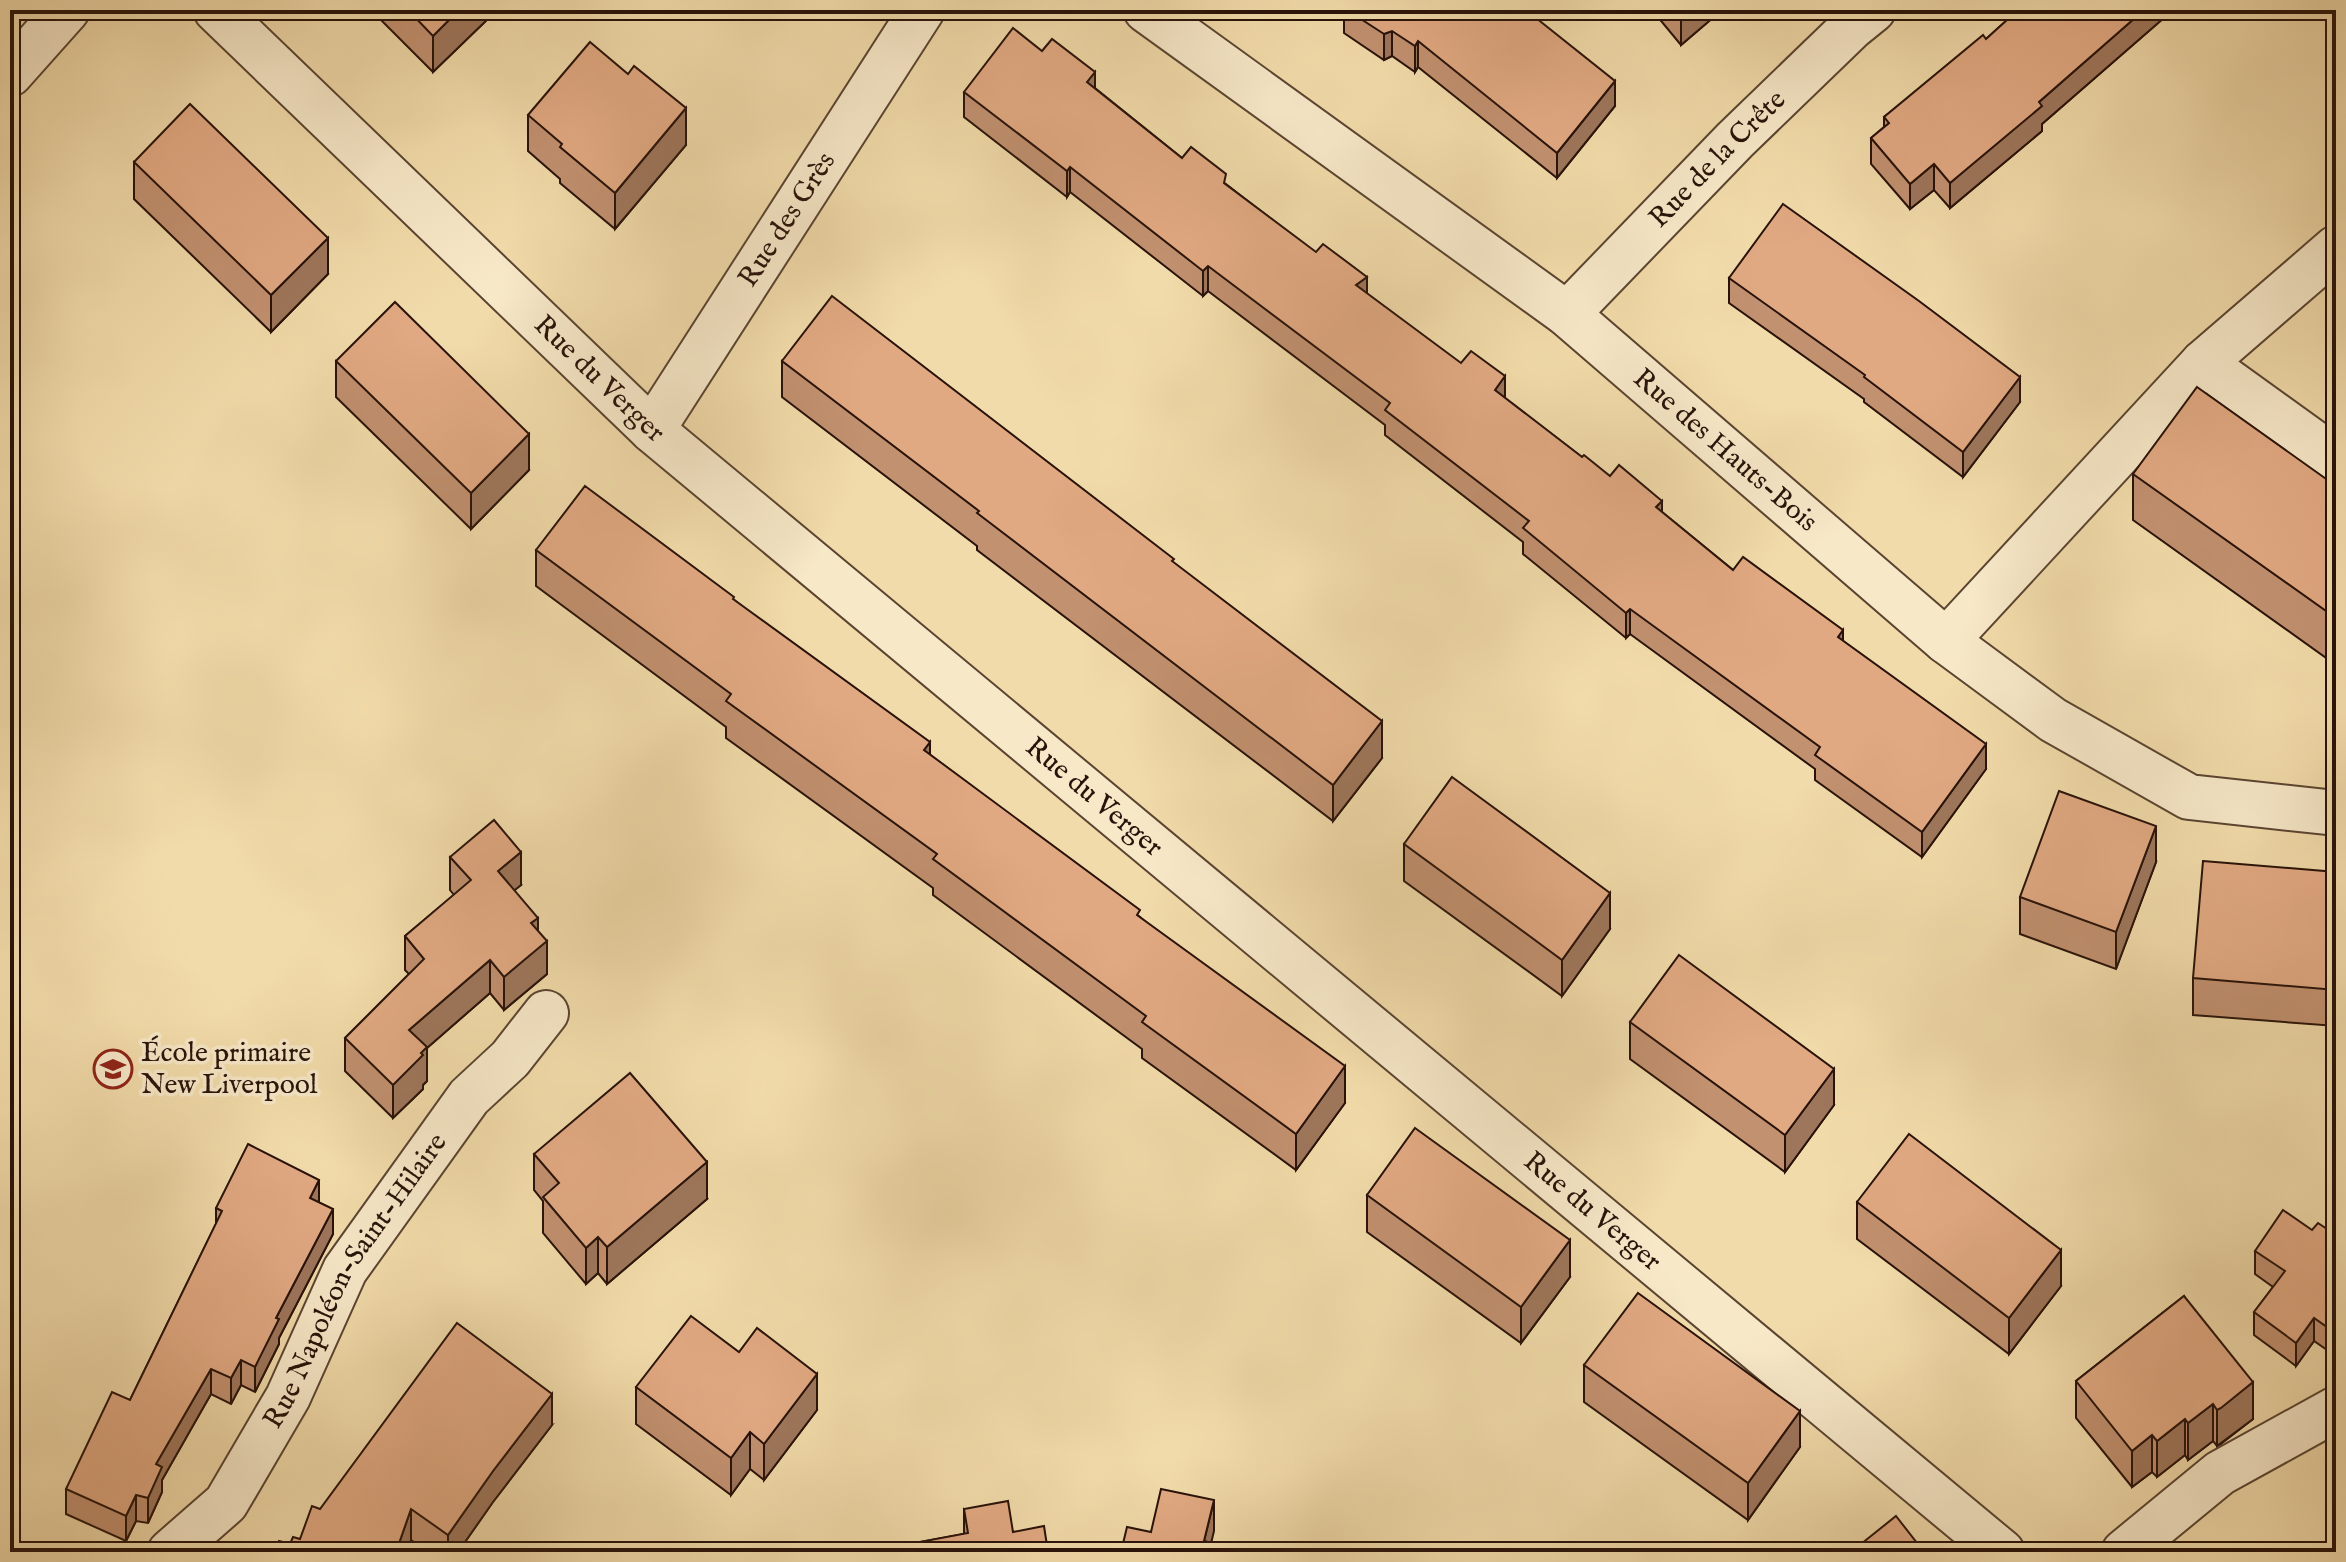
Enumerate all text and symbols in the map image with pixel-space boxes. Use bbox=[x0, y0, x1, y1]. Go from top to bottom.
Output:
street label: Rue de la Crête bbox=[1642, 83, 1793, 236]
street label: Rue des Grès bbox=[731, 146, 843, 294]
street label: Rue du Verger bbox=[526, 308, 672, 450]
street label: Rue des Hauts-Bois bbox=[1626, 361, 1824, 540]
street label: Rue du Verger bbox=[1018, 730, 1170, 865]
place label: École primaire New Liverpool bbox=[141, 1035, 318, 1103]
school or university icon: École primaire New Liverpool bbox=[92, 1048, 134, 1090]
street label: Rue Napoléon-Saint-Hilaire bbox=[256, 1126, 455, 1435]
street label: Rue du Verger bbox=[1516, 1144, 1668, 1279]

